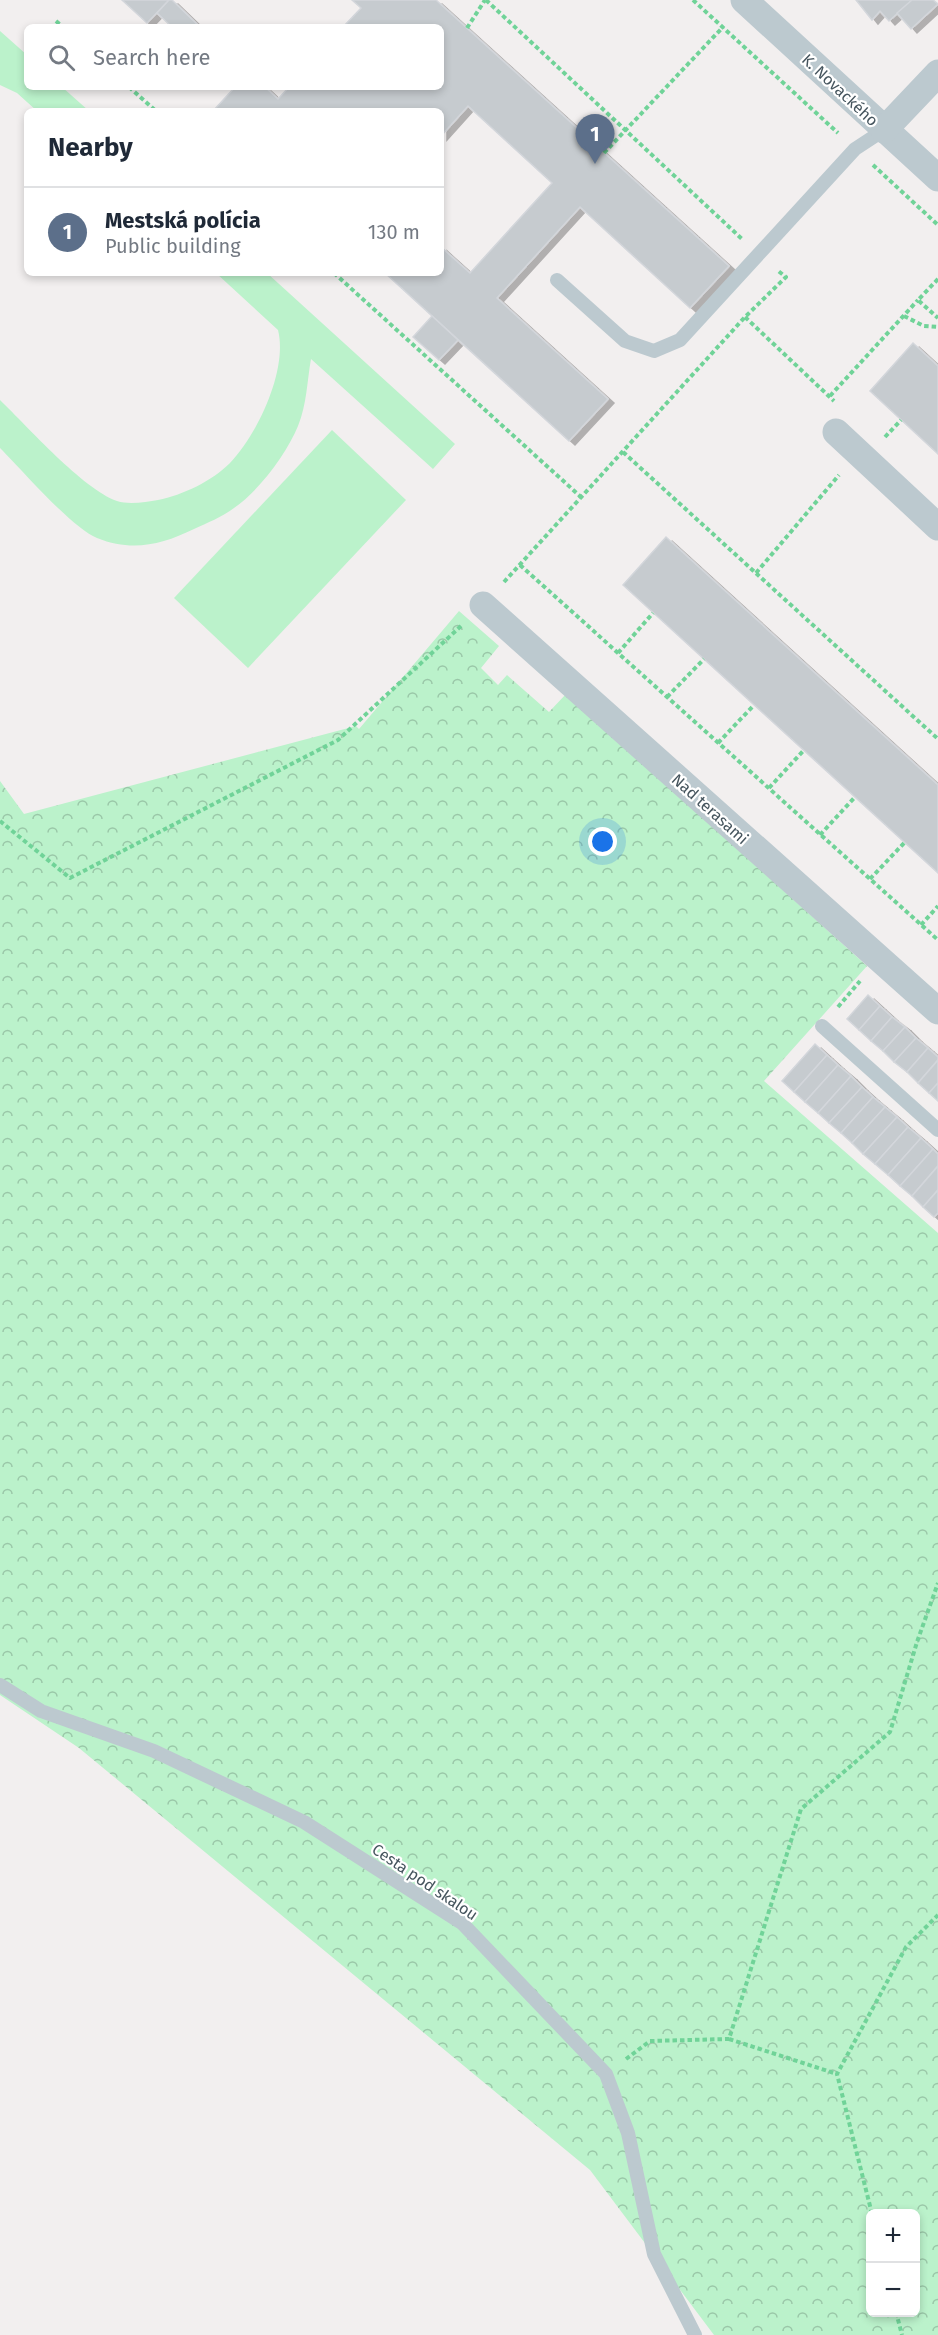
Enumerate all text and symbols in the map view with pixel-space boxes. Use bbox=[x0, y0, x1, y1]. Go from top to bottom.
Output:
search box bbox=[24, 24, 444, 90]
icon: search bbox=[45, 41, 78, 74]
text: Search here bbox=[93, 44, 211, 71]
street label: K. Novackého bbox=[798, 50, 882, 130]
pin: 1 bbox=[576, 114, 614, 164]
text: Nearby bbox=[48, 132, 133, 163]
text: Mestská polícia bbox=[105, 207, 261, 234]
text: 1 bbox=[63, 220, 72, 244]
text: 130 m bbox=[368, 220, 420, 244]
text: Public building bbox=[105, 234, 241, 258]
street label: Nad terasami bbox=[668, 770, 752, 848]
your location bbox=[588, 827, 617, 856]
street label: Cesta pod skalou bbox=[369, 1840, 481, 1924]
map controls bbox=[866, 2209, 920, 2317]
button: + bbox=[866, 2209, 920, 2263]
button: − bbox=[866, 2263, 920, 2317]

